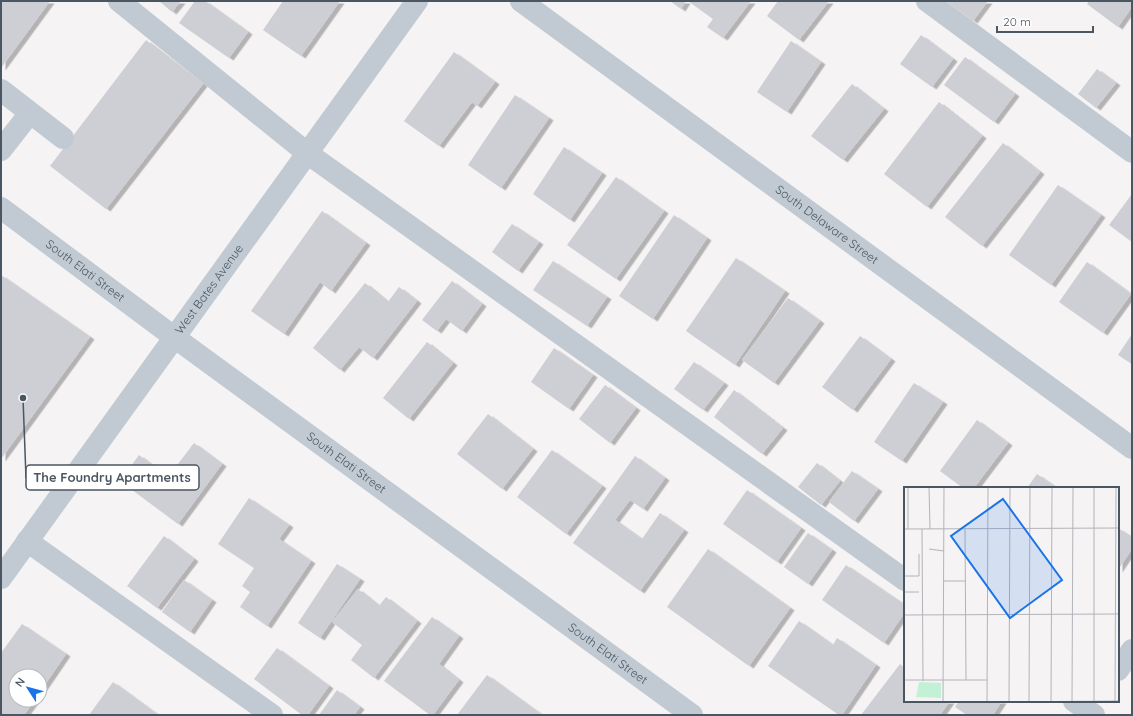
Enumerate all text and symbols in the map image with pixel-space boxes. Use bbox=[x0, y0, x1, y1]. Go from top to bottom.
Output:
scale bar bbox=[997, 8, 1093, 34]
text: 20 m bbox=[1003, 14, 1031, 29]
street label: South Delaware Street bbox=[773, 182, 882, 267]
street label: South Elati Street bbox=[43, 236, 128, 305]
street label: West Bates Avenue bbox=[171, 241, 246, 337]
street label: South Elati Street bbox=[304, 428, 389, 496]
callout: The Foundry Apartments bbox=[26, 465, 199, 490]
text: The Foundry Apartments bbox=[33, 469, 191, 485]
inset map bbox=[904, 487, 1119, 702]
street label: South Elati Street bbox=[566, 619, 651, 687]
north arrow bbox=[8, 668, 48, 708]
text: N bbox=[12, 675, 28, 690]

